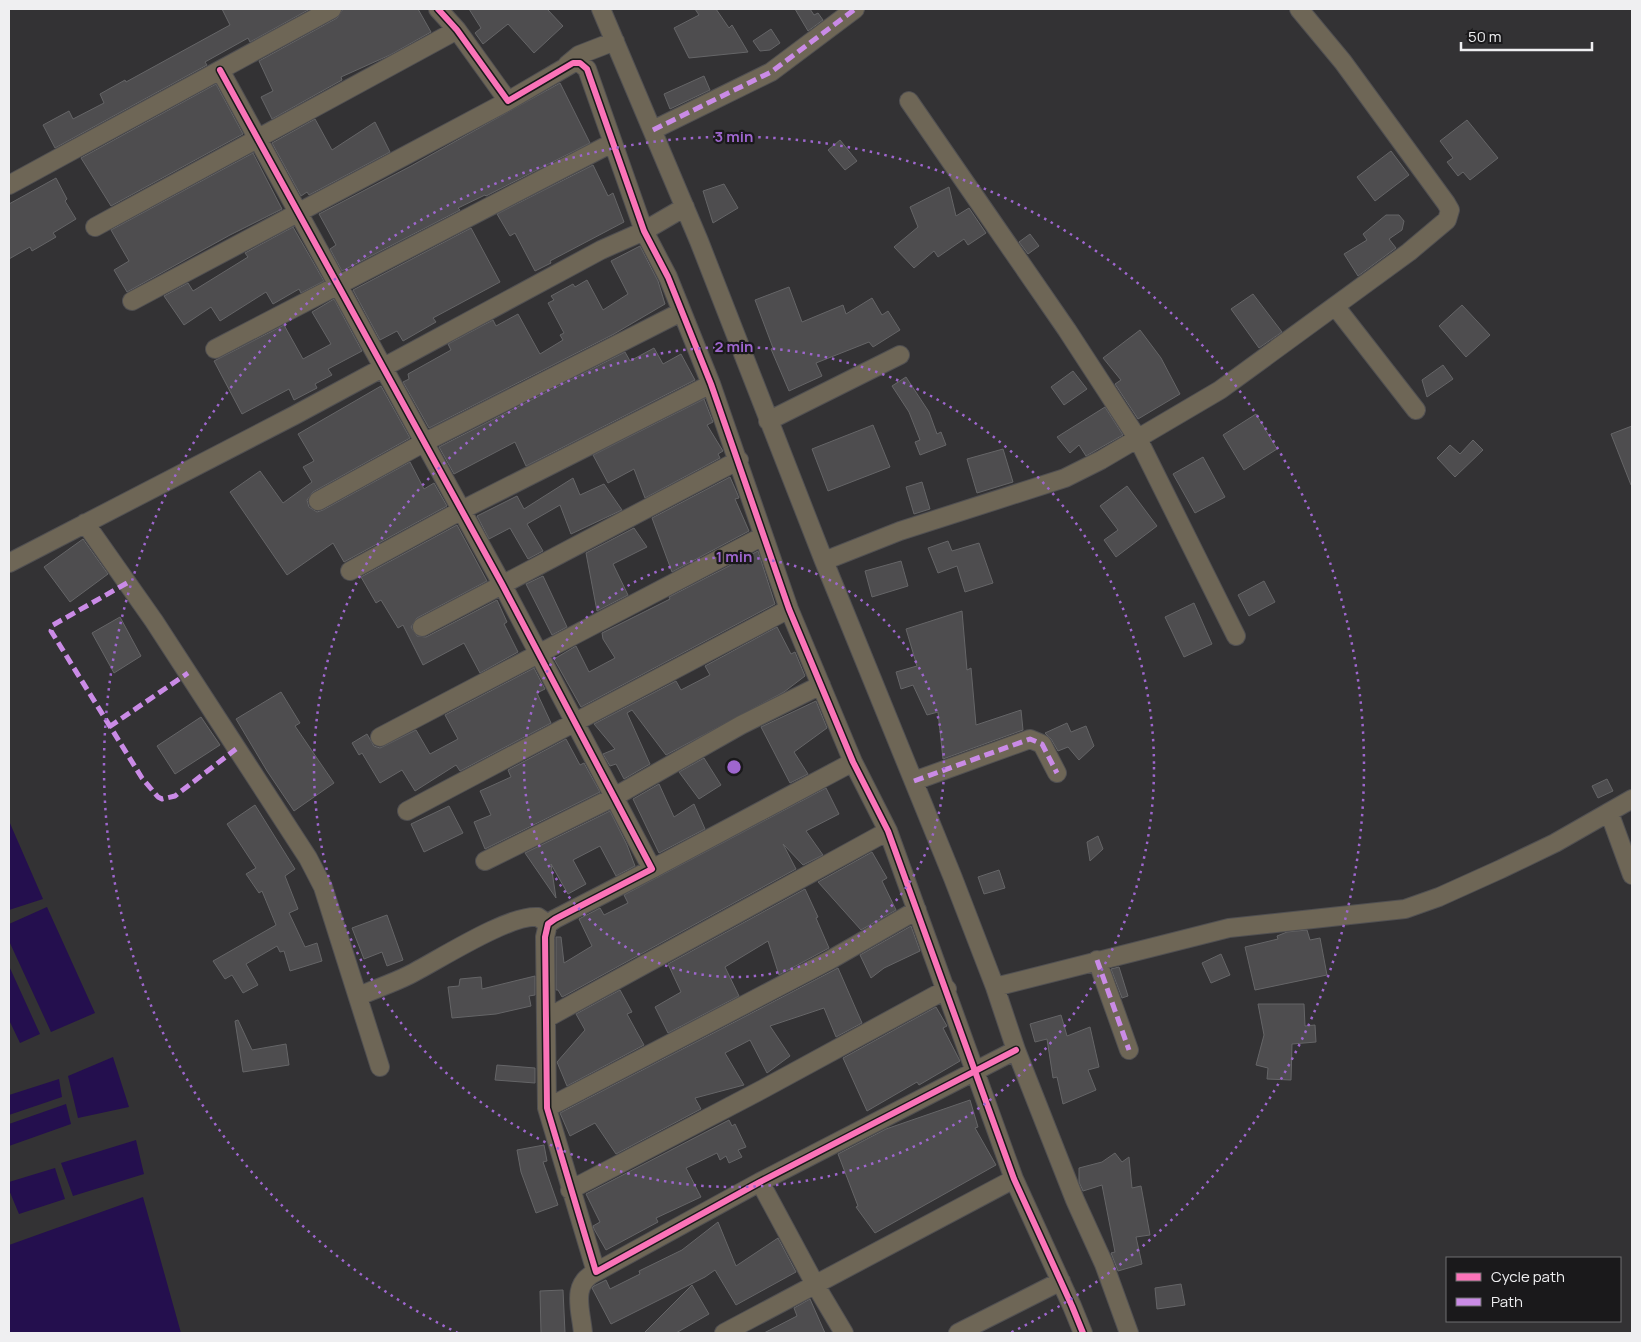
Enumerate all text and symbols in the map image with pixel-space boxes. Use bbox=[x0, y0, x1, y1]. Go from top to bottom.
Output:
scale bar bbox=[1461, 20, 1592, 52]
text: 50 m bbox=[1468, 26, 1502, 47]
text: 3 min bbox=[715, 126, 753, 147]
text: 2 min bbox=[714, 336, 754, 357]
text: 1 min bbox=[716, 546, 752, 567]
centre of rings bbox=[725, 758, 743, 776]
legend bbox=[1446, 1257, 1621, 1322]
text: Cycle path bbox=[1491, 1266, 1565, 1287]
text: Path bbox=[1491, 1291, 1523, 1312]

